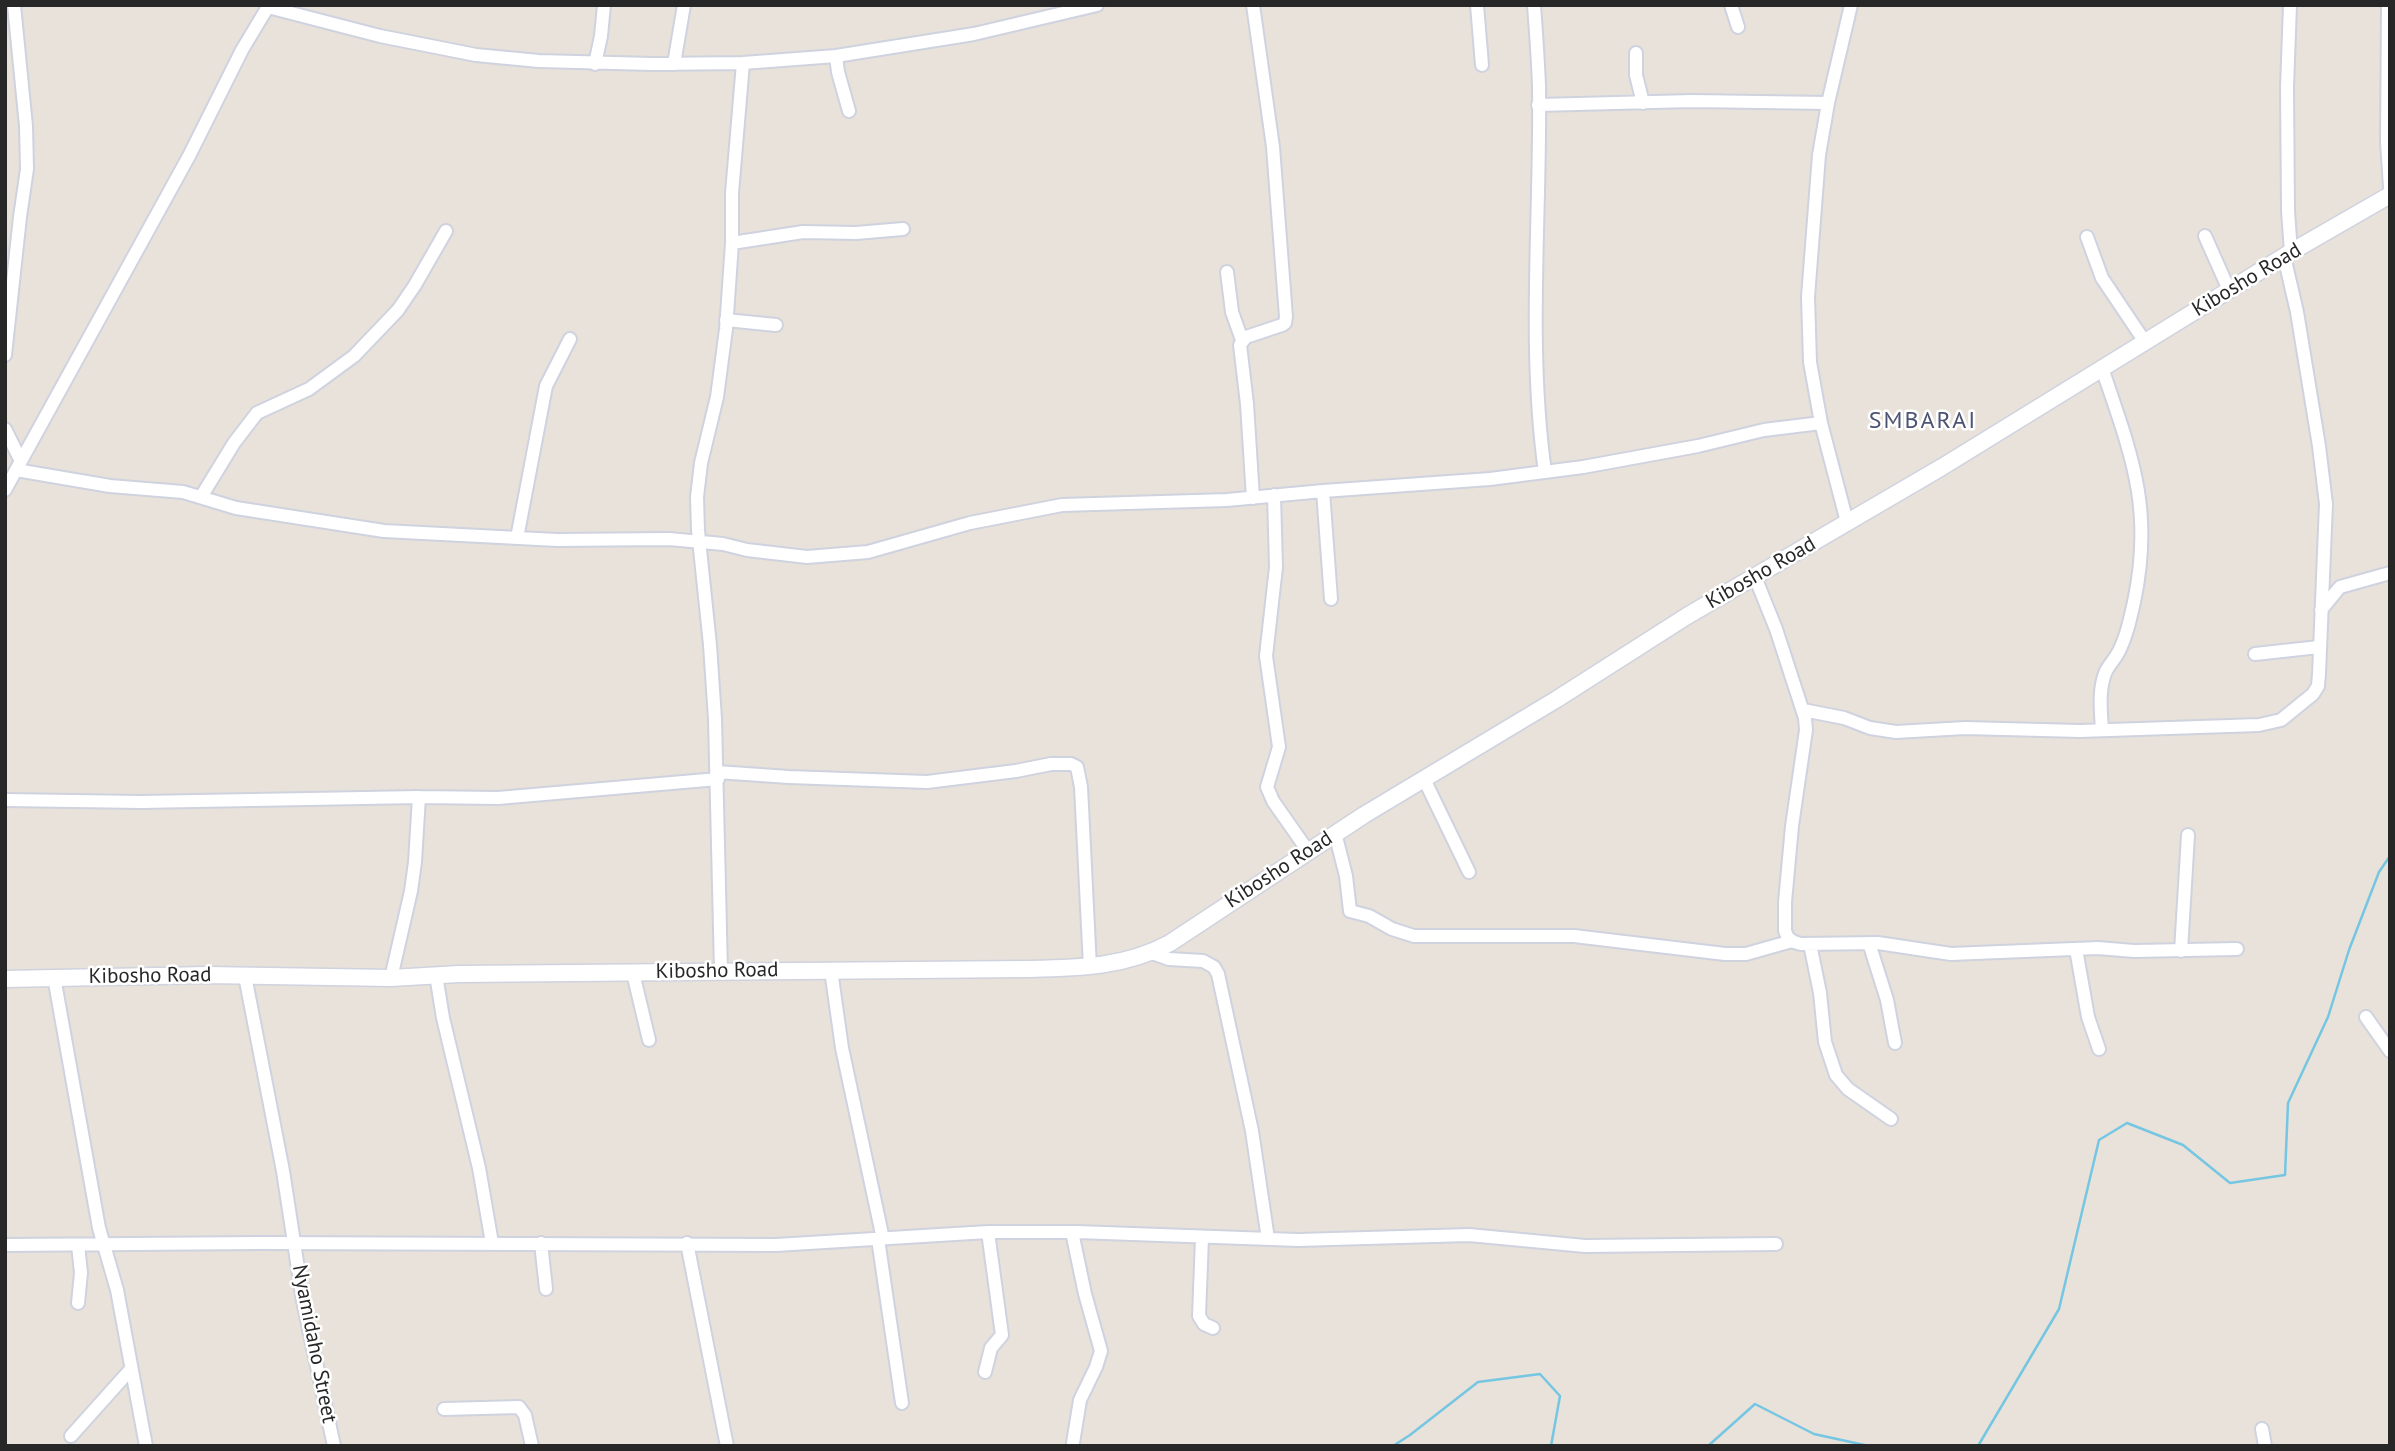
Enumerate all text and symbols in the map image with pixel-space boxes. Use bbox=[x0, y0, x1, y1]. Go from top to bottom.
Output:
street label: Kibosho Road bbox=[2188, 238, 2306, 322]
district label: SMBARAI bbox=[1870, 407, 1976, 435]
street label: Kibosho Road bbox=[1702, 531, 1820, 615]
street label: Kibosho Road bbox=[1221, 826, 1337, 914]
street label: Kibosho Road bbox=[655, 957, 779, 985]
street label: Kibosho Road bbox=[88, 962, 212, 990]
street label: Nyamidaho Street bbox=[286, 1263, 342, 1425]

